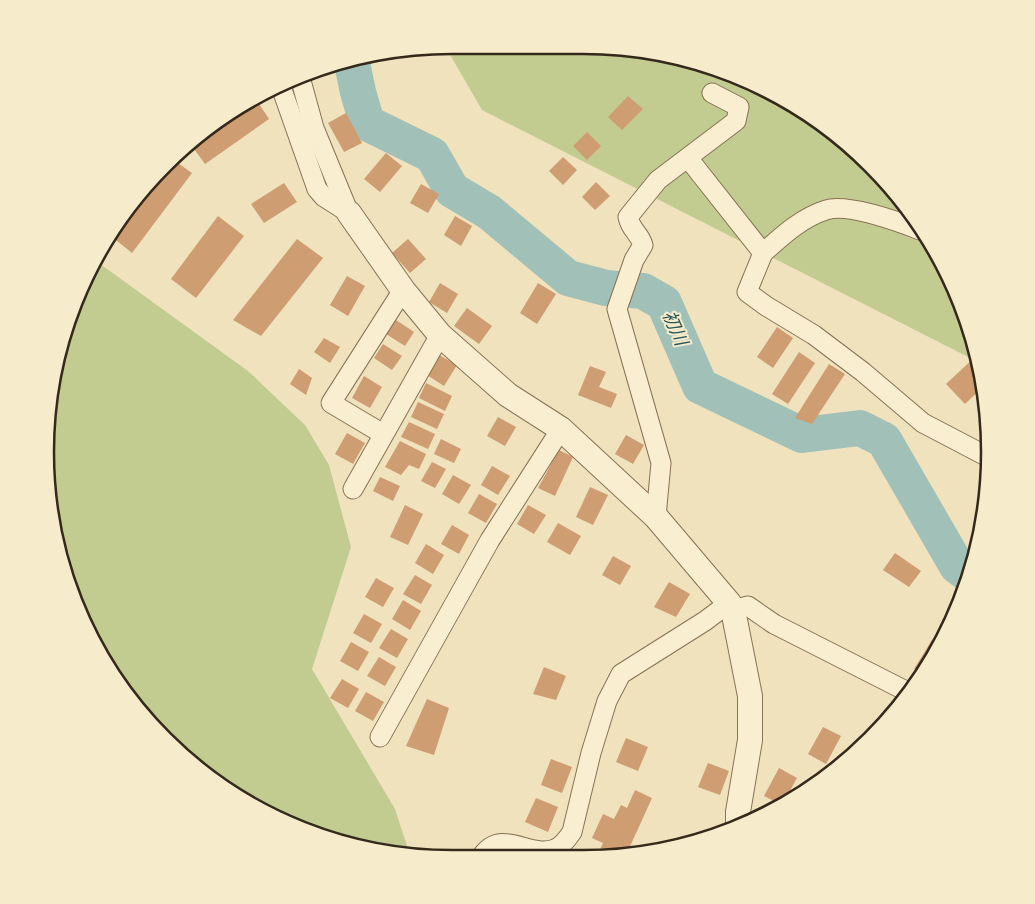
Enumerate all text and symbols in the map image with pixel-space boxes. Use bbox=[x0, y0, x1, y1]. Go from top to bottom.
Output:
water label: 初川 bbox=[659, 307, 692, 350]

